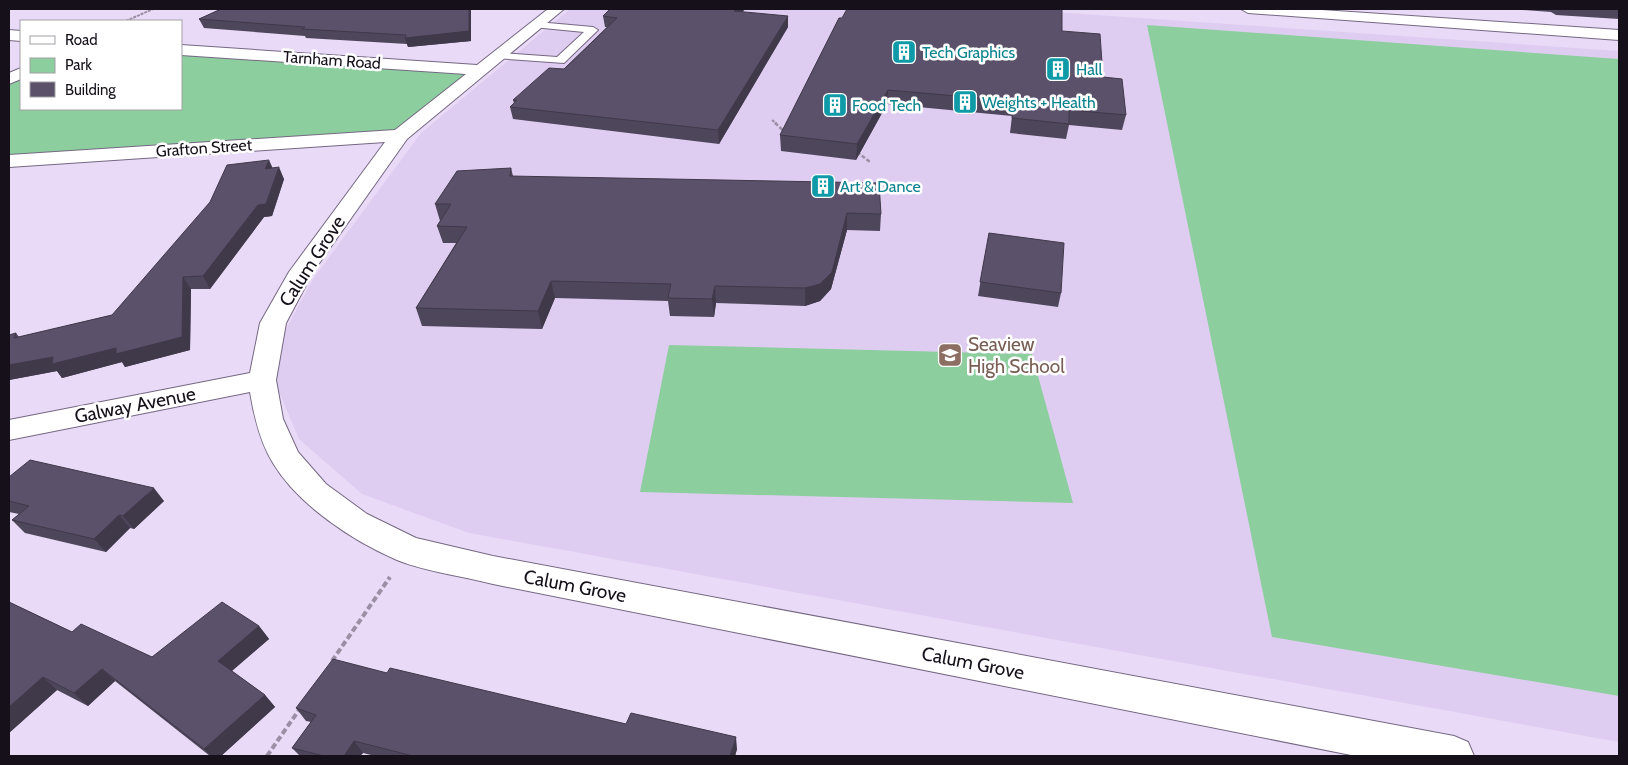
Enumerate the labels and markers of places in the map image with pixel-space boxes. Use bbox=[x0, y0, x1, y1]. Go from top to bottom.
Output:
building icon: Tech Graphics bbox=[891, 39, 917, 65]
place label: Tech Graphics bbox=[922, 43, 1016, 62]
building icon: Hall bbox=[1045, 56, 1071, 82]
place label: Hall bbox=[1076, 60, 1103, 79]
building icon: Weights + Health bbox=[952, 89, 978, 115]
building icon: Food Tech bbox=[822, 92, 848, 118]
place label: Weights + Health bbox=[982, 93, 1096, 112]
place label: Food Tech bbox=[852, 96, 921, 115]
building icon: Art & Dance bbox=[810, 173, 836, 199]
place label: Art & Dance bbox=[840, 177, 921, 196]
place label: Seaview High School bbox=[968, 333, 1065, 378]
school or university icon: Seaview High School bbox=[937, 342, 963, 368]

